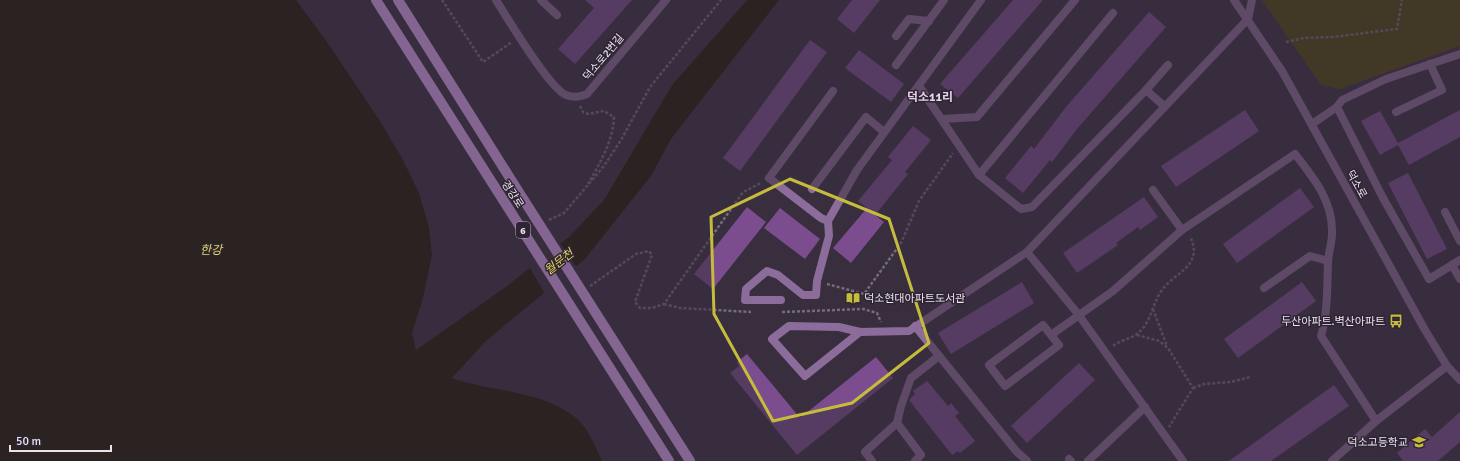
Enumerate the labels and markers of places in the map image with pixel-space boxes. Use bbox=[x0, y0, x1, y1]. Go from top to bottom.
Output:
library icon: 덕소현대아파트도서관 bbox=[845, 290, 861, 306]
place label: 덕소현대아파트도서관 bbox=[864, 292, 965, 305]
bus stop icon: 두산아파트.벽산아파트 bbox=[1388, 313, 1404, 329]
place label: 두산아파트.벽산아파트 bbox=[1281, 315, 1385, 328]
school or university icon: 덕소고등학교 bbox=[1411, 434, 1427, 450]
place label: 덕소고등학교 bbox=[1347, 436, 1408, 449]

